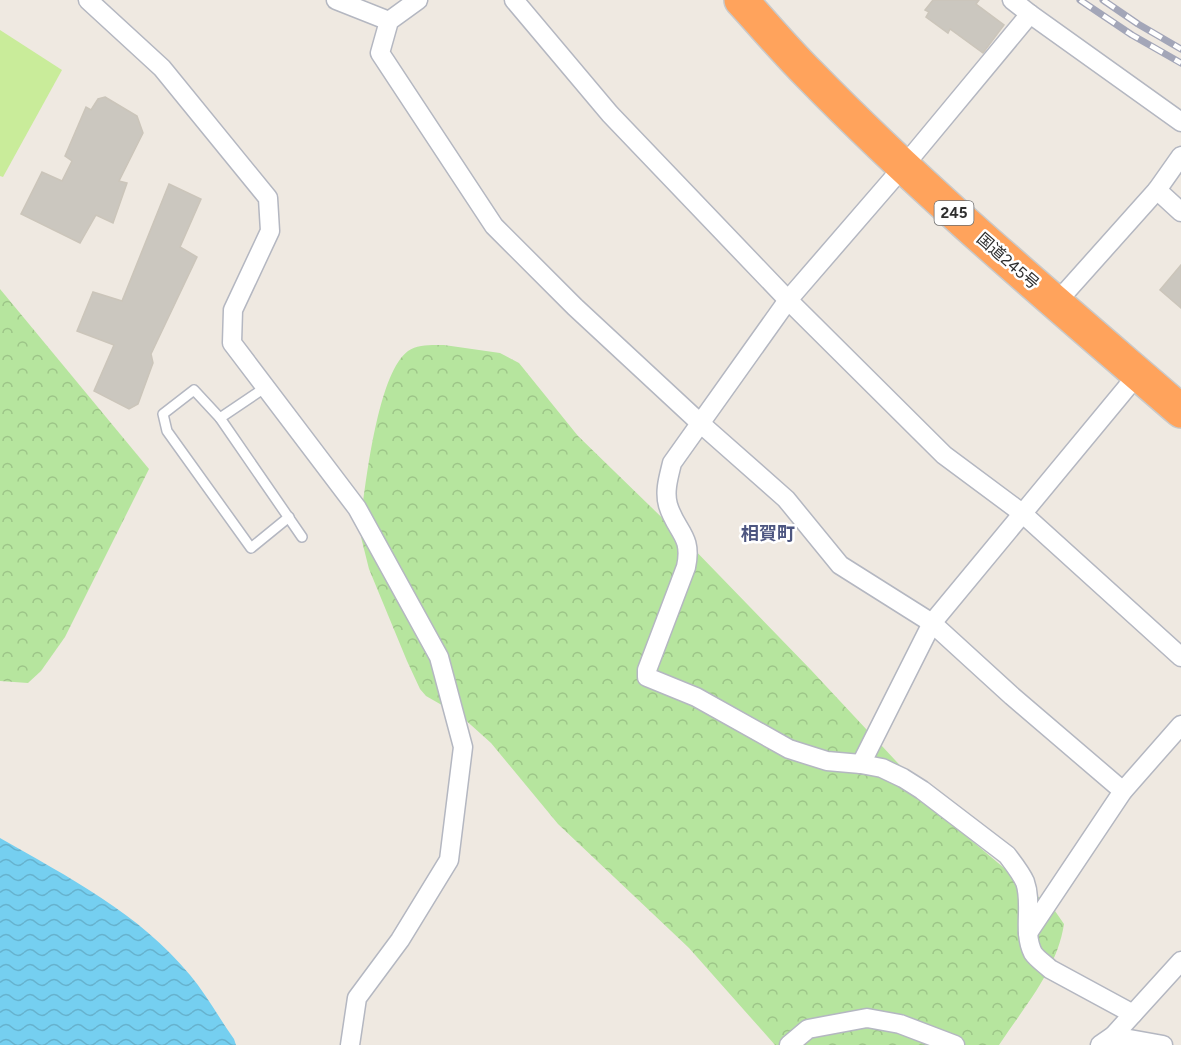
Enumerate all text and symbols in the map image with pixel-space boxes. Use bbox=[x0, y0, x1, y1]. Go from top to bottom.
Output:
road number: 245 bbox=[934, 201, 974, 225]
street label: 国道245号 bbox=[973, 229, 1043, 293]
district label: 相賀町 bbox=[741, 523, 795, 545]

